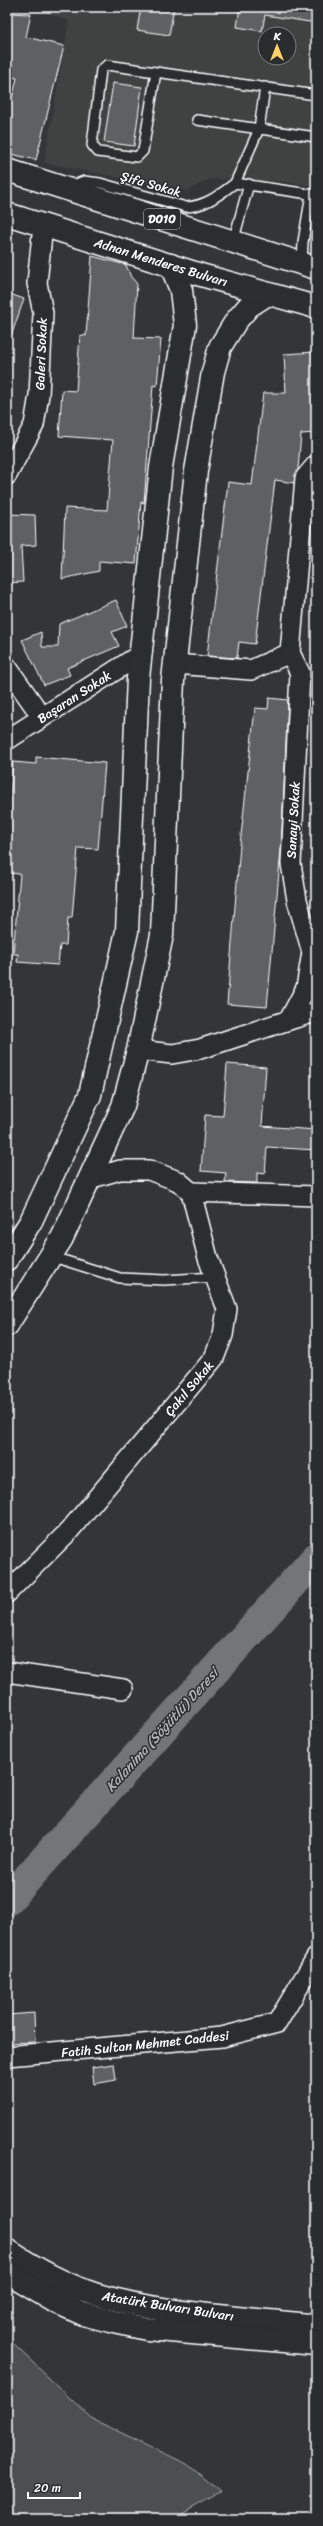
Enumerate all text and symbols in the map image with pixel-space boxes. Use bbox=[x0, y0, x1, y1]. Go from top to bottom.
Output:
north arrow bbox=[257, 26, 297, 66]
text: K bbox=[273, 27, 282, 46]
street label: Şifa Sokak bbox=[118, 164, 184, 204]
road number: D010 bbox=[144, 209, 180, 229]
street label: Adnan Menderes Bulvarı bbox=[90, 230, 231, 293]
street label: Galeri Sokak bbox=[28, 317, 54, 391]
street label: Başaran Sokak bbox=[32, 664, 116, 730]
street label: Sanayi Sokak bbox=[279, 781, 307, 859]
street label: Çakıl Sokak bbox=[159, 1355, 220, 1421]
water label: Kalanima (Söğütlü) Deresi bbox=[99, 1660, 227, 1798]
street label: Fatih Sultan Mehmet Caddesi bbox=[60, 2024, 230, 2064]
street label: Atatürk Bulvarı Bulvarı bbox=[99, 2284, 236, 2328]
scale bar bbox=[28, 2474, 80, 2500]
text: 20 m bbox=[34, 2477, 61, 2499]

